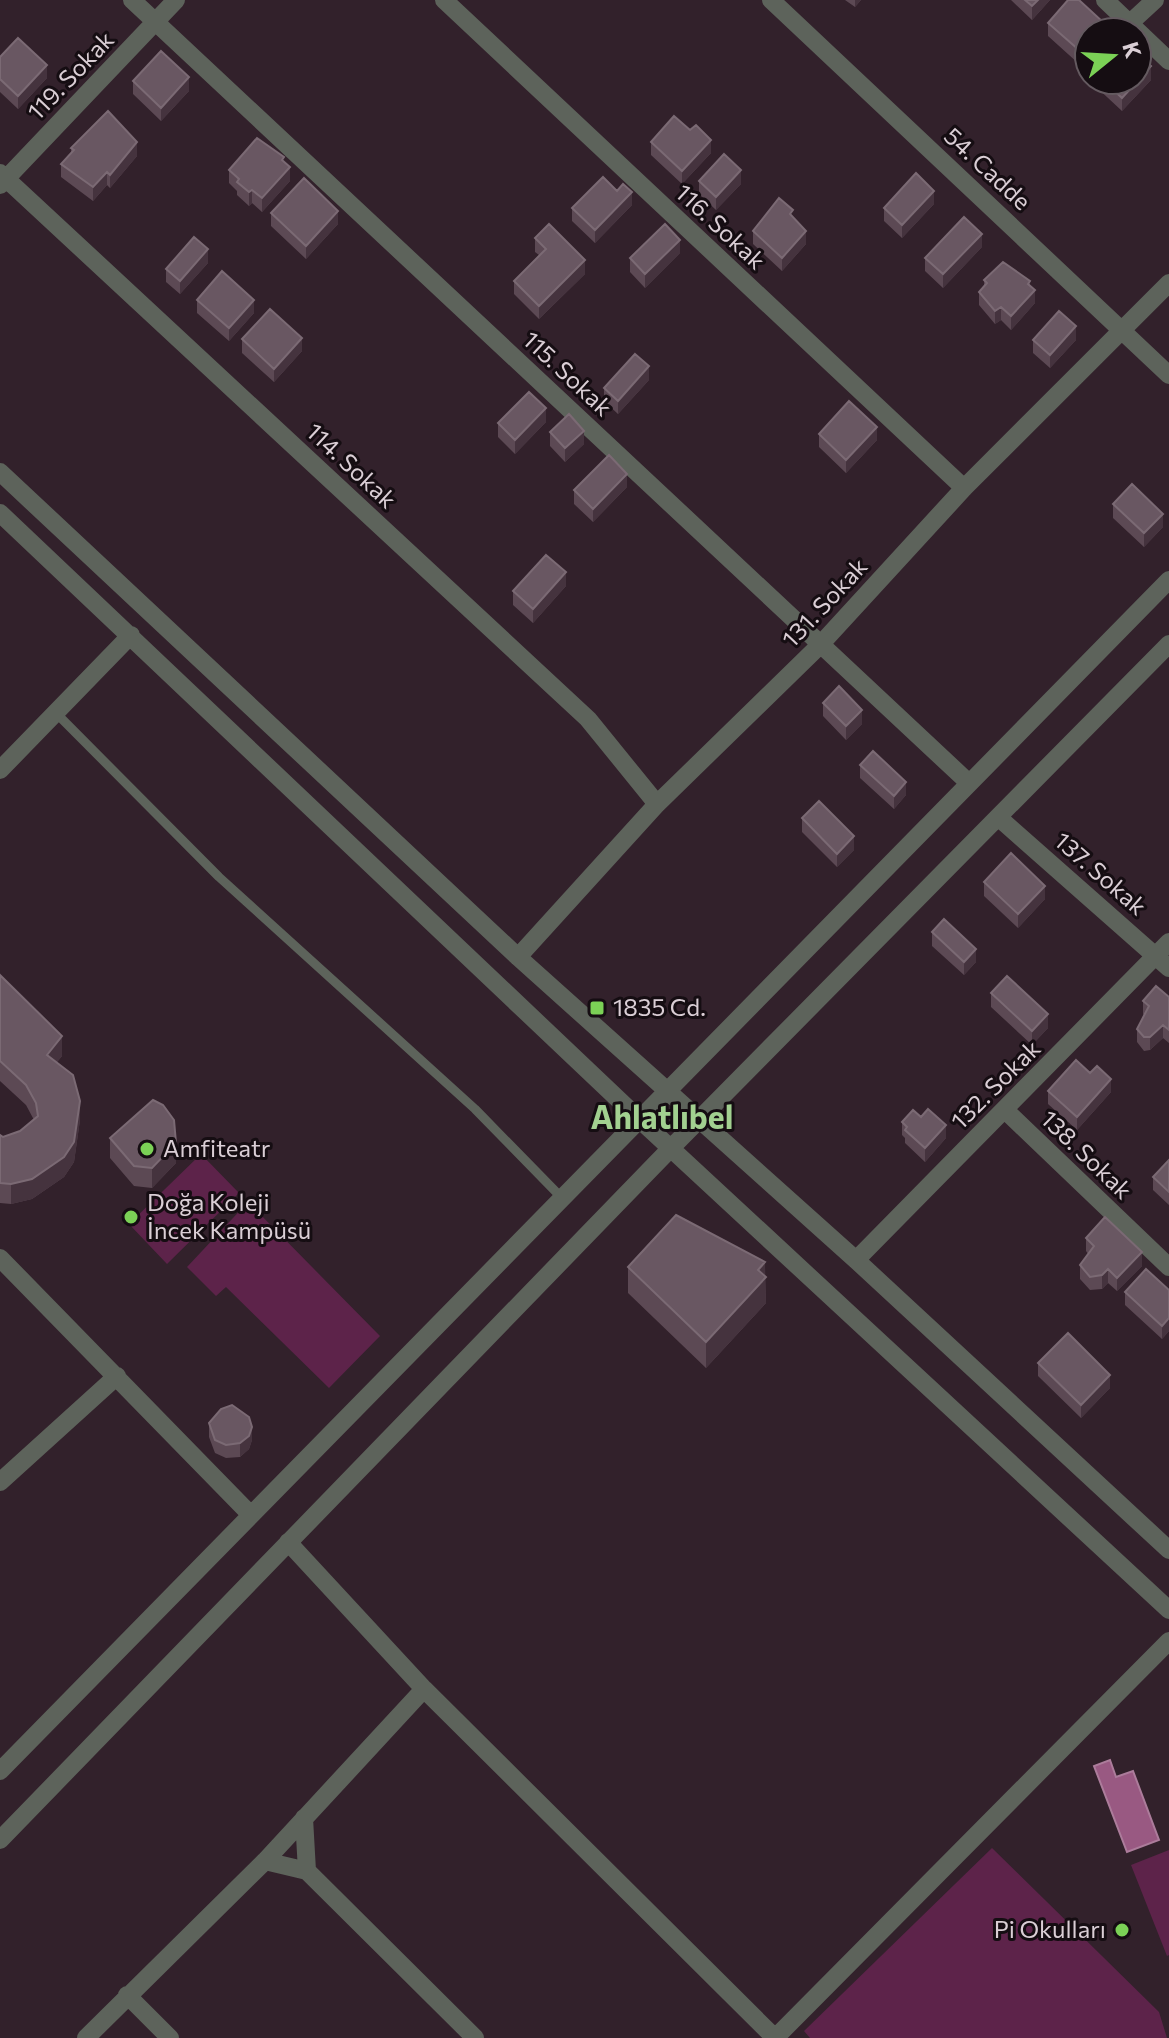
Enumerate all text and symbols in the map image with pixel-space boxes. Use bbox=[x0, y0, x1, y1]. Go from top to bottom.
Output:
north arrow bbox=[1073, 16, 1153, 96]
street label: 119. Sokak bbox=[21, 25, 119, 125]
text: K bbox=[1117, 38, 1148, 61]
street label: 54. Cadde bbox=[939, 121, 1037, 215]
street label: 116. Sokak bbox=[670, 177, 772, 275]
street label: 115. Sokak bbox=[517, 324, 619, 421]
street label: 114. Sokak bbox=[301, 416, 403, 514]
street label: 131. Sokak bbox=[775, 551, 873, 653]
street label: 137. Sokak bbox=[1049, 825, 1153, 921]
place label: 1835 Cd. bbox=[613, 992, 706, 1021]
marker: 1835 Cd. bbox=[588, 999, 606, 1017]
street label: 132. Sokak bbox=[944, 1033, 1046, 1135]
district label: Ahlatlıbel bbox=[591, 1096, 733, 1136]
street label: 138. Sokak bbox=[1035, 1103, 1139, 1204]
place label: Amfiteatr bbox=[163, 1133, 271, 1162]
marker: Amfiteatr bbox=[138, 1140, 156, 1158]
place label: Doğa Koleji İncek Kampüsü bbox=[147, 1187, 311, 1244]
marker: Doğa Koleji İncek Kampüsü bbox=[122, 1208, 140, 1226]
place label: Pi Okulları bbox=[994, 1914, 1106, 1943]
marker: Pi Okulları bbox=[1113, 1921, 1131, 1939]

